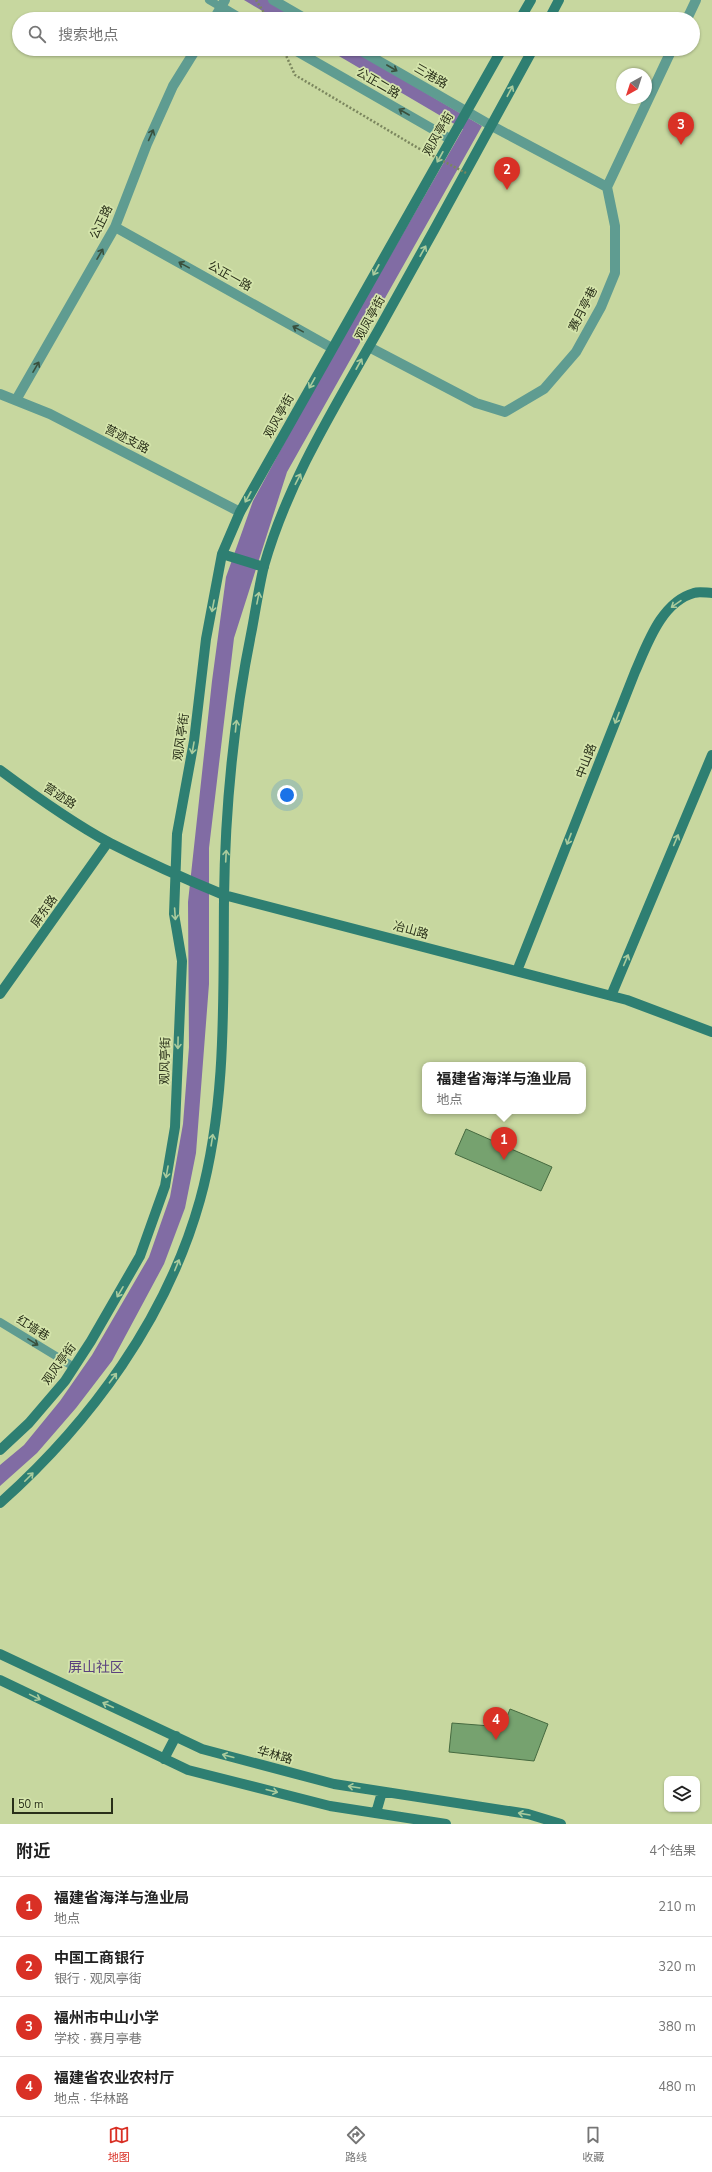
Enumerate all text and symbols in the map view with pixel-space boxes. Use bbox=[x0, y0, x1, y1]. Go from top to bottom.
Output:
search box bbox=[12, 12, 700, 56]
icon: search bbox=[26, 23, 48, 45]
text: 搜索地点 bbox=[58, 25, 118, 45]
street label: 三港路 bbox=[411, 60, 451, 92]
street label: 公正二路 bbox=[353, 64, 403, 102]
one-way arrow bbox=[386, 65, 398, 73]
north arrow bbox=[616, 68, 652, 104]
one-way arrow bbox=[507, 85, 514, 97]
one-way arrow bbox=[398, 108, 410, 116]
street label: 观风亭街 bbox=[419, 109, 457, 159]
pin: 3 bbox=[668, 112, 694, 145]
one-way arrow bbox=[148, 129, 155, 141]
one-way arrow bbox=[435, 151, 443, 163]
pin: 2 bbox=[494, 157, 520, 190]
street label: 公正路 bbox=[86, 202, 116, 242]
one-way arrow bbox=[419, 245, 427, 257]
one-way arrow bbox=[97, 248, 105, 260]
street label: 公正一路 bbox=[205, 257, 255, 295]
one-way arrow bbox=[178, 261, 190, 269]
one-way arrow bbox=[371, 264, 379, 276]
street label: 赛月亭巷 bbox=[565, 284, 601, 334]
street label: 观凤亭街 bbox=[351, 293, 389, 343]
one-way arrow bbox=[292, 324, 304, 332]
one-way arrow bbox=[356, 358, 364, 370]
one-way arrow bbox=[32, 361, 40, 373]
one-way arrow bbox=[307, 377, 315, 389]
street label: 观风亭街 bbox=[260, 391, 298, 441]
street label: 营迹支路 bbox=[102, 421, 152, 457]
one-way arrow bbox=[295, 473, 302, 485]
one-way arrow bbox=[244, 491, 252, 503]
one-way arrow bbox=[254, 592, 262, 605]
one-way arrow bbox=[208, 599, 216, 612]
one-way arrow bbox=[671, 600, 682, 608]
one-way arrow bbox=[612, 711, 620, 723]
street label: 观风亭街 bbox=[170, 712, 192, 762]
one-way arrow bbox=[233, 720, 240, 733]
street label: 中山路 bbox=[572, 741, 600, 781]
one-way arrow bbox=[189, 742, 197, 755]
street label: 营迹路 bbox=[41, 779, 79, 813]
your location bbox=[277, 785, 297, 805]
one-way arrow bbox=[565, 832, 573, 844]
one-way arrow bbox=[673, 835, 681, 847]
one-way arrow bbox=[222, 850, 229, 863]
street label: 屏东路 bbox=[27, 892, 61, 930]
one-way arrow bbox=[171, 907, 178, 920]
street label: 冶山路 bbox=[392, 918, 430, 942]
one-way arrow bbox=[623, 955, 631, 967]
one-way arrow bbox=[174, 1036, 182, 1049]
street label: 观风亭街 bbox=[157, 1037, 173, 1085]
popup bbox=[422, 1062, 586, 1114]
text: 福建省海洋与渔业局 bbox=[436, 1069, 572, 1089]
text: 地点 bbox=[436, 1091, 463, 1109]
pin: 1 bbox=[491, 1127, 517, 1160]
one-way arrow bbox=[208, 1134, 216, 1147]
one-way arrow bbox=[163, 1165, 171, 1178]
one-way arrow bbox=[173, 1259, 181, 1271]
one-way arrow bbox=[116, 1286, 124, 1298]
street label: 红墙巷 bbox=[13, 1312, 53, 1344]
one-way arrow bbox=[27, 1338, 38, 1346]
street label: 观风亭街 bbox=[38, 1340, 80, 1388]
one-way arrow bbox=[109, 1372, 117, 1383]
one-way arrow bbox=[24, 1472, 34, 1482]
district label: 屏山社区 bbox=[68, 1658, 124, 1677]
one-way arrow bbox=[29, 1694, 41, 1701]
one-way arrow bbox=[103, 1701, 115, 1708]
pin: 4 bbox=[483, 1707, 509, 1740]
street label: 华林路 bbox=[256, 1743, 294, 1767]
one-way arrow bbox=[222, 1751, 235, 1759]
map controls bbox=[664, 1776, 700, 1812]
button: layers bbox=[664, 1776, 700, 1812]
one-way arrow bbox=[348, 1783, 361, 1791]
one-way arrow bbox=[265, 1788, 278, 1796]
scale bar bbox=[12, 1796, 113, 1815]
text: 50 m bbox=[18, 1797, 43, 1812]
one-way arrow bbox=[518, 1810, 531, 1818]
text: 附近 bbox=[16, 1840, 50, 1863]
text: 4个结果 bbox=[649, 1842, 696, 1860]
text: 福建省海洋与渔业局 bbox=[54, 1888, 189, 1908]
text: 1 bbox=[25, 1898, 33, 1916]
text: 210 m bbox=[658, 1898, 696, 1916]
text: 地点 bbox=[54, 1910, 80, 1928]
text: 中国工商银行 bbox=[54, 1948, 144, 1968]
text: 2 bbox=[25, 1958, 33, 1976]
text: 320 m bbox=[658, 1958, 696, 1976]
text: 银行 · 观凤亭街 bbox=[54, 1970, 142, 1988]
text: 福州市中山小学 bbox=[54, 2008, 159, 2028]
text: 3 bbox=[25, 2018, 33, 2036]
text: 380 m bbox=[658, 2018, 696, 2036]
text: 学校 · 赛月亭巷 bbox=[54, 2030, 142, 2048]
text: 福建省农业农村厅 bbox=[54, 2068, 174, 2088]
text: 4 bbox=[25, 2078, 33, 2096]
text: 480 m bbox=[658, 2078, 696, 2096]
text: 地点 · 华林路 bbox=[54, 2090, 129, 2108]
tab: 地图 bbox=[108, 2124, 130, 2165]
tab: 路线 bbox=[345, 2124, 367, 2165]
tab: 收藏 bbox=[582, 2124, 604, 2165]

